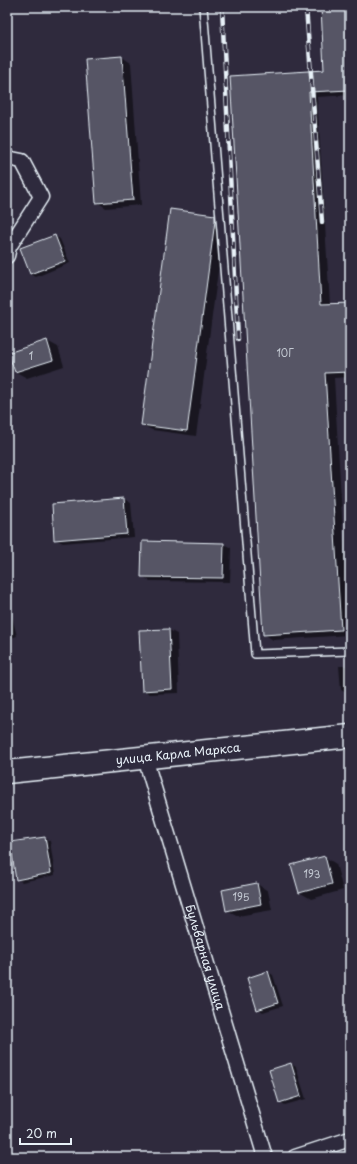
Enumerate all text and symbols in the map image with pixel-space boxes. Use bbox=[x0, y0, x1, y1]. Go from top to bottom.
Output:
house number: 10Г bbox=[276, 345, 294, 360]
house number: 1 bbox=[29, 348, 33, 363]
street label: улица Карла Маркса bbox=[115, 738, 242, 769]
house number: 193 bbox=[304, 866, 321, 881]
house number: 195 bbox=[233, 889, 250, 904]
street label: Бульварная улица bbox=[182, 902, 230, 1012]
scale bar bbox=[20, 1120, 71, 1146]
text: 20 m bbox=[26, 1124, 57, 1142]

